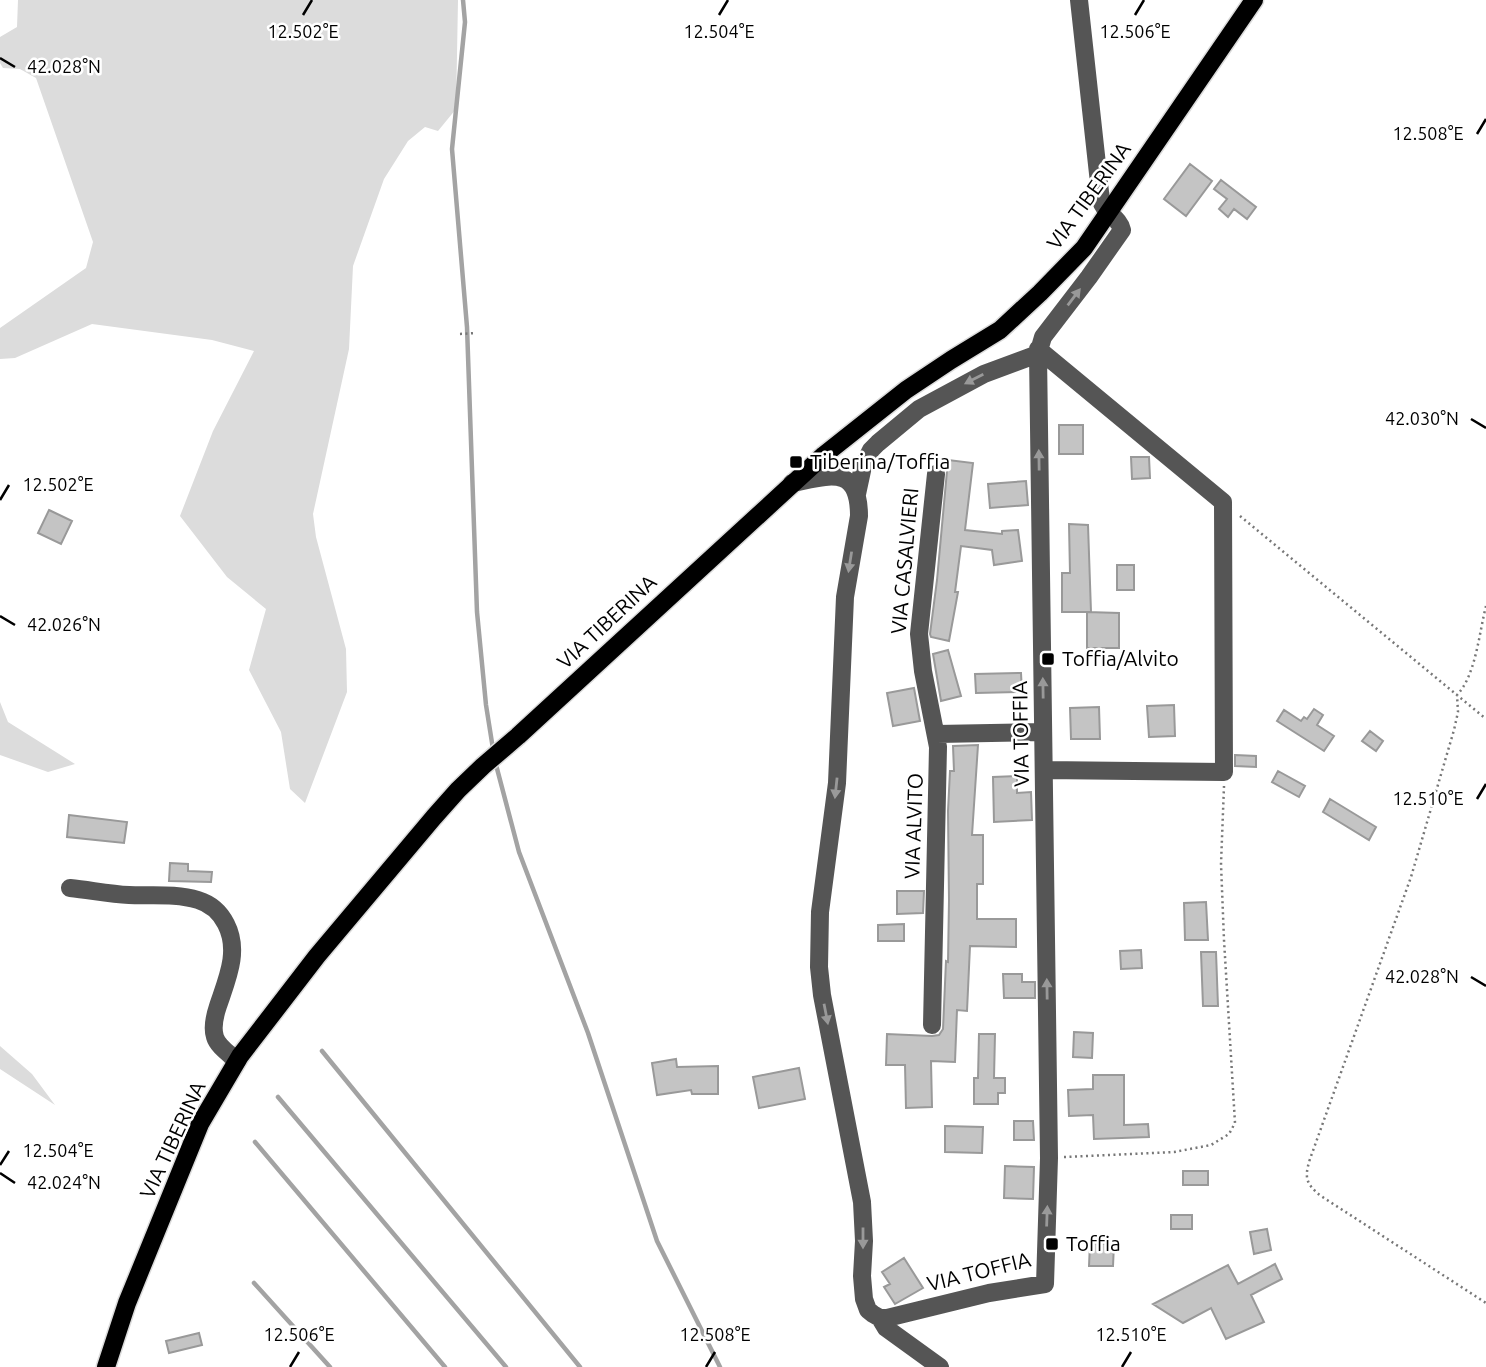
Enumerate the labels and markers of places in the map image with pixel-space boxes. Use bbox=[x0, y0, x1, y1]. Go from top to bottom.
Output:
place label: Tiberina/Toffia bbox=[810, 449, 950, 473]
marker: Tiberina/Toffia bbox=[788, 454, 804, 470]
place label: Toffia/Alvito bbox=[1062, 646, 1179, 670]
marker: Toffia/Alvito bbox=[1040, 651, 1056, 667]
place label: Toffia bbox=[1066, 1231, 1121, 1255]
marker: Toffia bbox=[1044, 1236, 1060, 1252]

